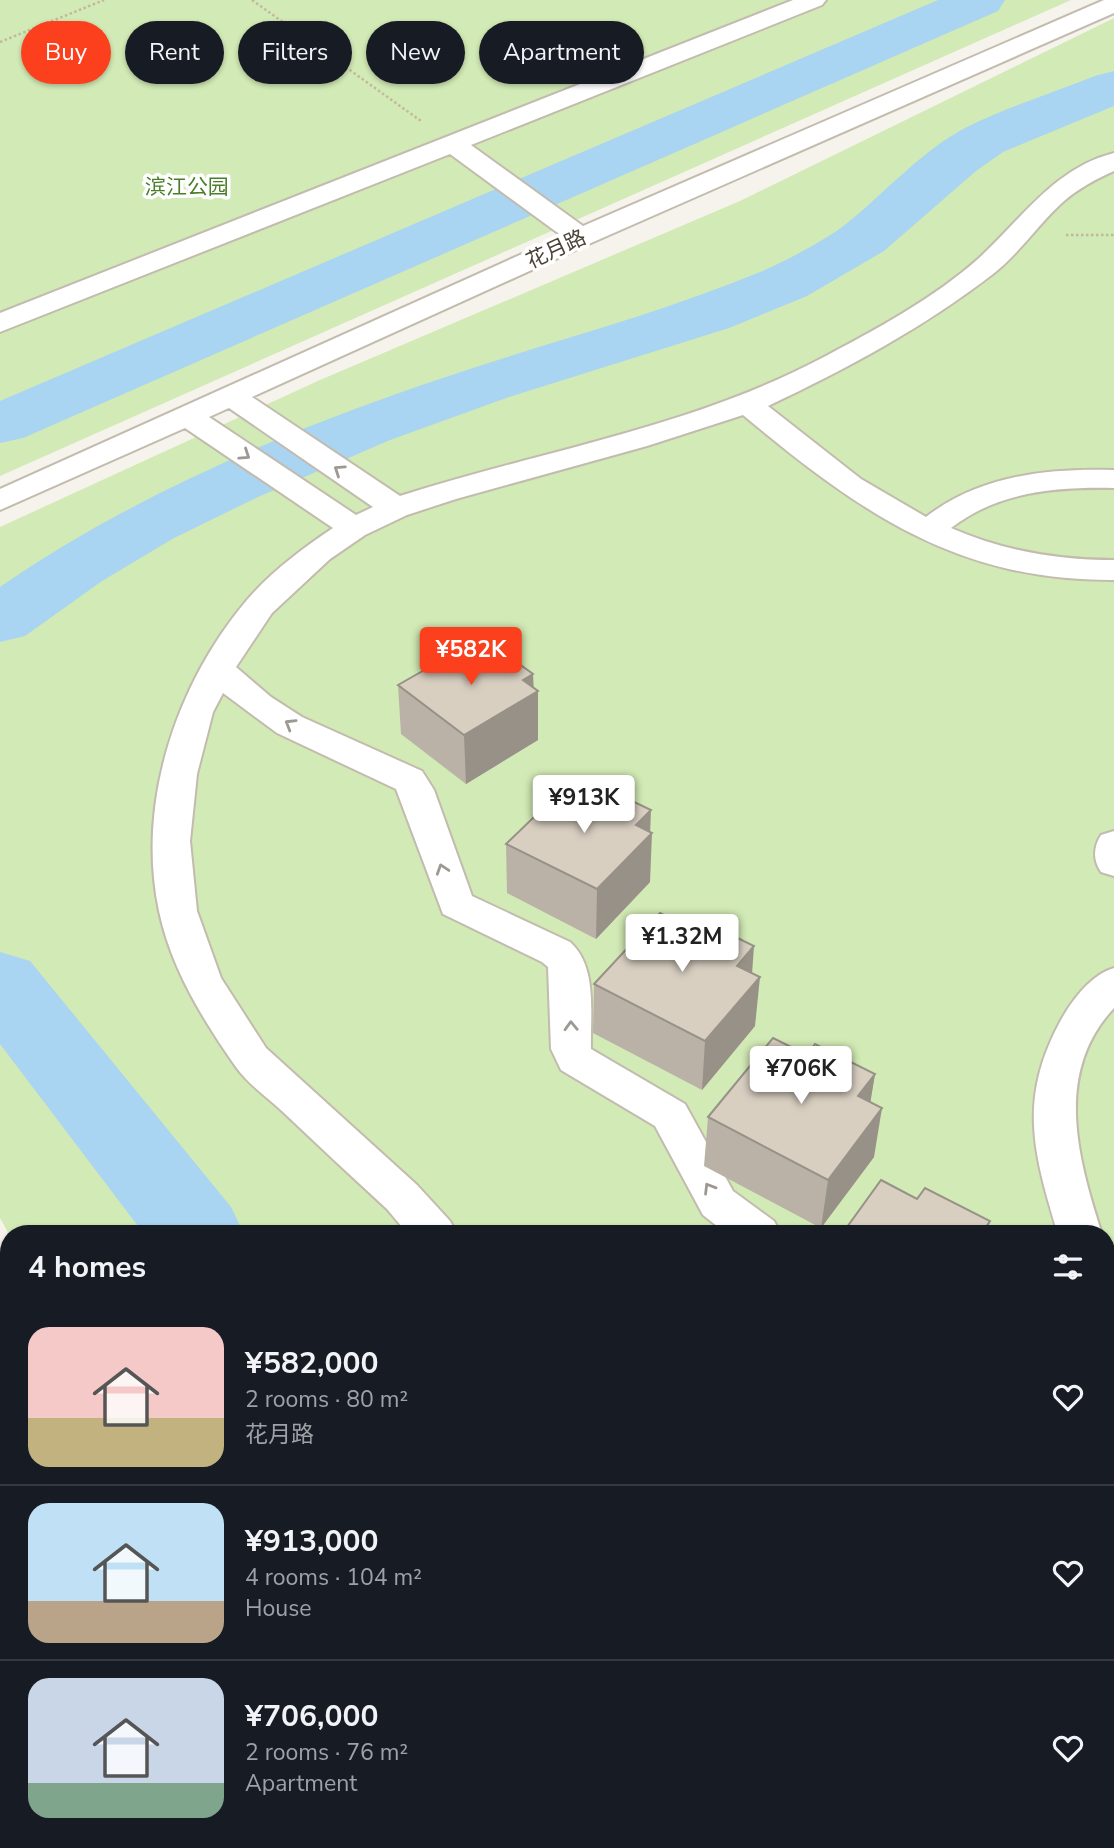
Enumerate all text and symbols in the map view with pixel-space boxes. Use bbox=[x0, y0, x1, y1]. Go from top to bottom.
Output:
chip: Buy bbox=[21, 21, 111, 84]
chip: Rent bbox=[125, 21, 224, 84]
chip: Filters bbox=[238, 21, 352, 84]
chip: New bbox=[366, 21, 465, 84]
chip: Apartment bbox=[479, 21, 644, 84]
park label: 滨江公园 bbox=[145, 173, 229, 201]
street label: 花月路 bbox=[522, 223, 590, 275]
one-way arrow bbox=[237, 447, 250, 459]
one-way arrow bbox=[334, 466, 347, 478]
pin: ¥582K bbox=[422, 628, 520, 687]
text: ¥582K bbox=[436, 634, 506, 665]
one-way arrow bbox=[285, 719, 297, 732]
pin: ¥913K bbox=[535, 776, 633, 835]
text: ¥913K bbox=[549, 782, 619, 813]
one-way arrow bbox=[436, 864, 450, 876]
pin: ¥1.32M bbox=[625, 914, 739, 974]
text: ¥1.32M bbox=[642, 921, 722, 952]
one-way arrow bbox=[563, 1020, 579, 1031]
pin: ¥706K bbox=[752, 1046, 850, 1106]
text: ¥706K bbox=[766, 1053, 836, 1084]
one-way arrow bbox=[704, 1183, 717, 1196]
text: 4 homes bbox=[28, 1247, 146, 1288]
icon: filters bbox=[1049, 1248, 1087, 1286]
text: ¥582,000 bbox=[245, 1343, 378, 1384]
icon: home bbox=[84, 1355, 168, 1439]
icon: heart bbox=[1049, 1378, 1087, 1416]
text: 2 rooms · 80 m² bbox=[245, 1384, 408, 1415]
text: 花月路 bbox=[245, 1419, 314, 1450]
text: ¥913,000 bbox=[245, 1521, 378, 1562]
icon: home bbox=[84, 1531, 168, 1615]
icon: heart bbox=[1049, 1554, 1087, 1592]
text: 4 rooms · 104 m² bbox=[245, 1562, 422, 1593]
text: House bbox=[245, 1593, 312, 1624]
text: ¥706,000 bbox=[245, 1696, 378, 1737]
icon: home bbox=[84, 1706, 168, 1790]
icon: heart bbox=[1049, 1729, 1087, 1767]
text: 2 rooms · 76 m² bbox=[245, 1737, 408, 1768]
text: Apartment bbox=[245, 1768, 357, 1799]

